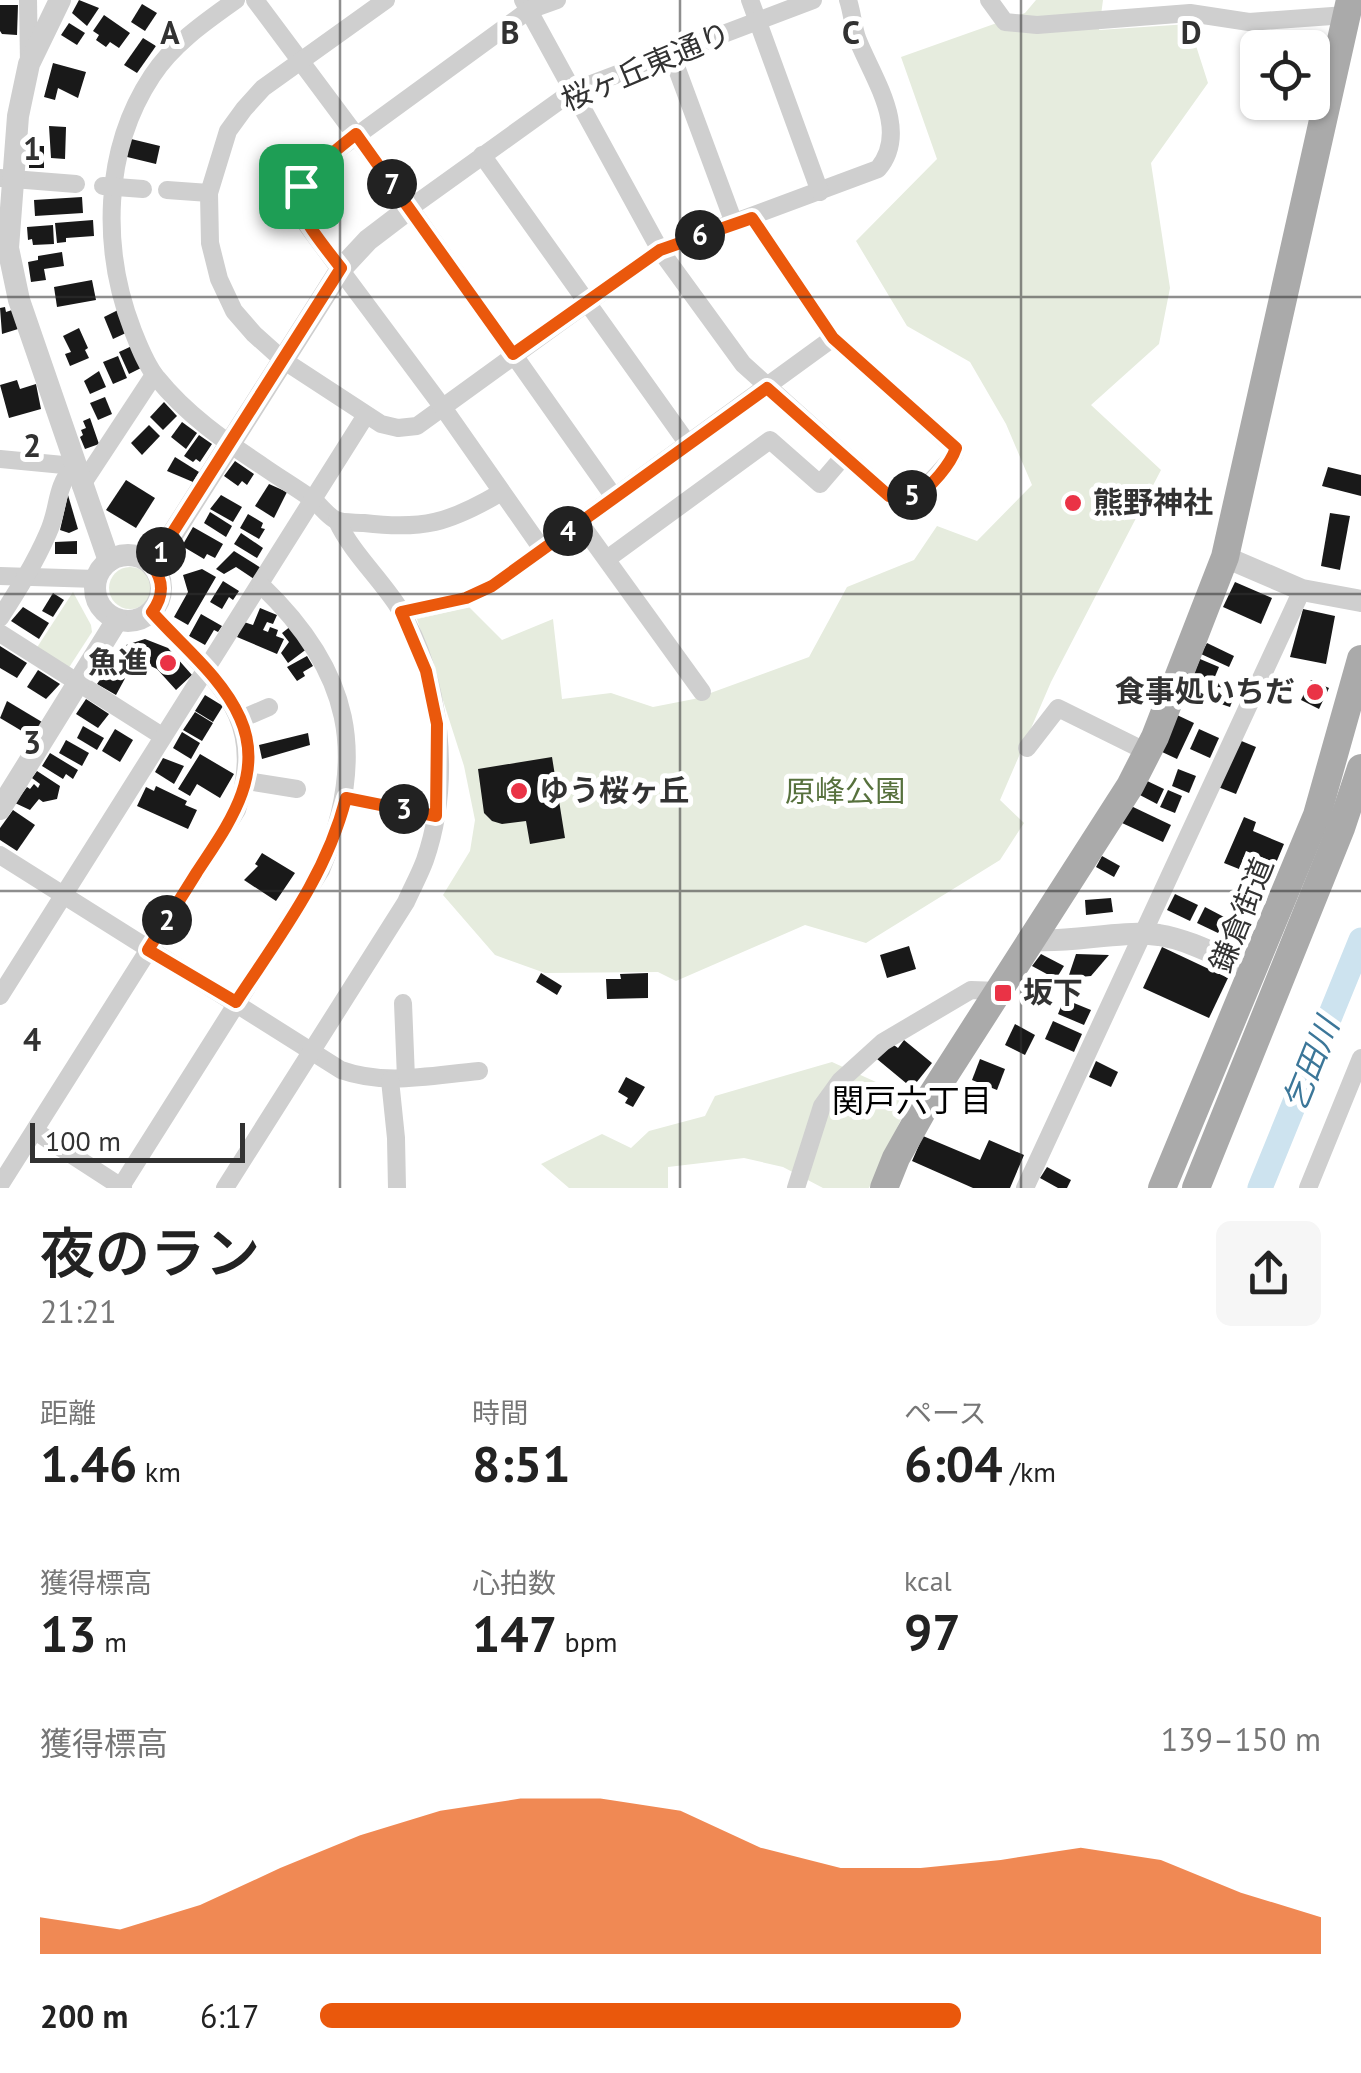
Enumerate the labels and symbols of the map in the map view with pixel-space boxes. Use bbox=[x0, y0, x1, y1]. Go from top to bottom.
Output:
text: A bbox=[160, 11, 180, 53]
text: B bbox=[501, 11, 519, 53]
text: C bbox=[842, 11, 860, 53]
text: D bbox=[1181, 11, 1201, 53]
street label: 桜ヶ丘東通り bbox=[555, 13, 736, 119]
text: 1 bbox=[23, 127, 41, 169]
pin bbox=[259, 144, 344, 229]
pin: 7 bbox=[367, 159, 417, 209]
pin: 6 bbox=[675, 210, 725, 260]
text: 2 bbox=[23, 424, 41, 466]
pin: 5 bbox=[887, 470, 937, 520]
place label: 熊野神社 bbox=[1093, 482, 1213, 521]
marker: 熊野神社 bbox=[1062, 492, 1084, 514]
pin: 4 bbox=[543, 506, 593, 556]
pin: 1 bbox=[136, 527, 186, 577]
place label: 魚進 bbox=[88, 642, 148, 681]
marker: 魚進 bbox=[157, 652, 179, 674]
place label: 食事処いちだ bbox=[1115, 671, 1295, 710]
marker: 食事処いちだ bbox=[1304, 681, 1326, 703]
text: 3 bbox=[23, 721, 41, 763]
place label: ゆう桜ヶ丘 bbox=[539, 770, 689, 809]
park label: 原峰公園 bbox=[785, 771, 905, 810]
marker: ゆう桜ヶ丘 bbox=[508, 780, 530, 802]
pin: 3 bbox=[379, 784, 429, 834]
street label: 鎌倉街道 bbox=[1200, 852, 1281, 977]
pin: 2 bbox=[142, 895, 192, 945]
place label: 坂下 bbox=[1023, 972, 1083, 1011]
marker: 坂下 bbox=[992, 982, 1014, 1004]
water label: 乞田川 bbox=[1273, 1008, 1349, 1116]
text: 4 bbox=[23, 1018, 41, 1060]
district label: 関戸六丁目 bbox=[832, 1079, 992, 1121]
scale bar bbox=[30, 1118, 245, 1162]

